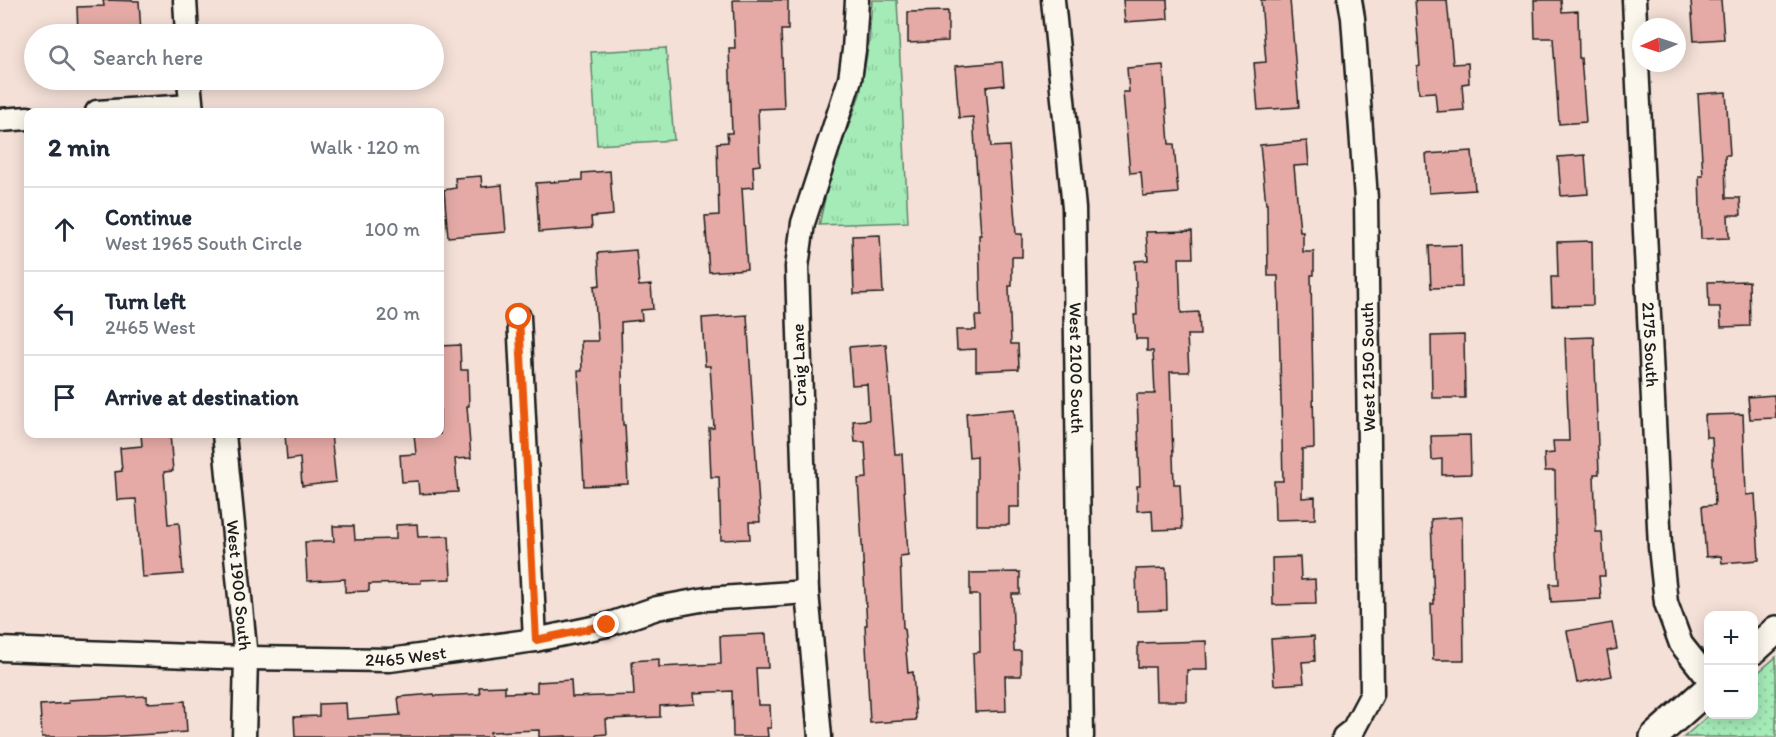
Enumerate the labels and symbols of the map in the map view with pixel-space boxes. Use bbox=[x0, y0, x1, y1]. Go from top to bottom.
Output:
north arrow bbox=[1632, 18, 1686, 72]
street label: 2175 South bbox=[1637, 301, 1663, 388]
street label: West 2100 South bbox=[1064, 302, 1088, 434]
street label: West 2150 South bbox=[1356, 302, 1380, 432]
route start bbox=[505, 303, 531, 329]
street label: Craig Lane bbox=[787, 323, 811, 407]
street label: West 1900 South bbox=[221, 519, 256, 652]
route end bbox=[593, 611, 619, 637]
street label: 2465 West bbox=[365, 641, 448, 672]

